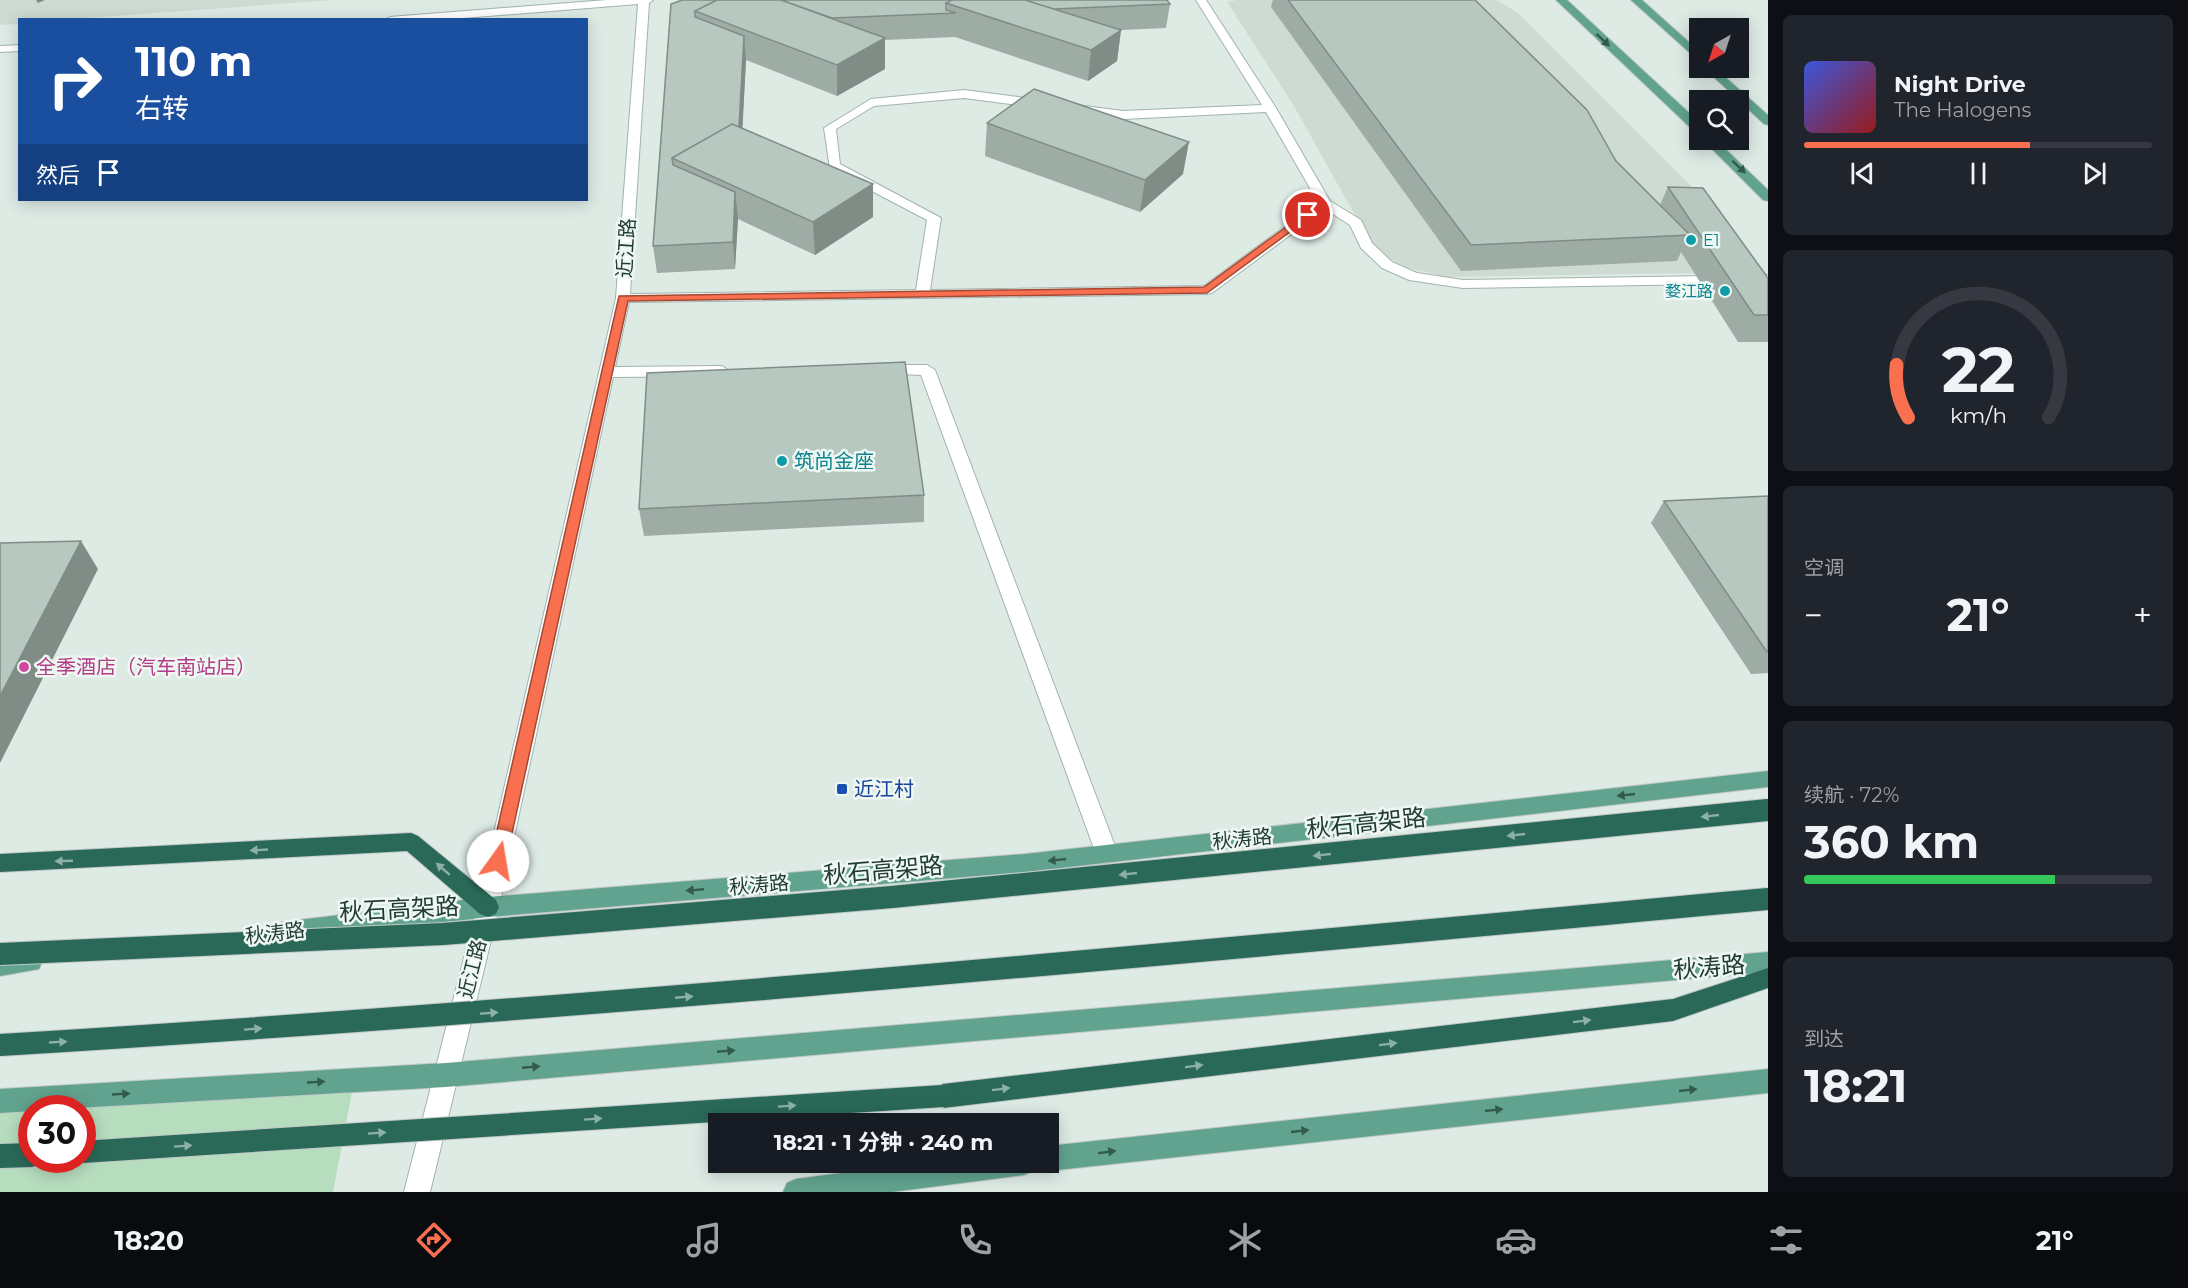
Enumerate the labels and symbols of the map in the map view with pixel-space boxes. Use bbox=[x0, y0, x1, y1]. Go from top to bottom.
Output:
north arrow bbox=[1689, 18, 1749, 78]
one-way arrow bbox=[1596, 33, 1611, 47]
one-way arrow bbox=[1732, 160, 1746, 174]
pin bbox=[1282, 189, 1333, 240]
street label: 近江路 bbox=[612, 217, 640, 279]
place label: E1 bbox=[1703, 231, 1719, 250]
marker: E1 bbox=[1684, 233, 1698, 247]
place label: 婺江路 bbox=[1665, 282, 1713, 301]
marker: 婺江路 bbox=[1718, 284, 1732, 298]
place label: 筑尚金座 bbox=[794, 449, 874, 473]
marker: 筑尚金座 bbox=[775, 454, 789, 468]
place label: 全季酒店（汽车南站店） bbox=[36, 655, 256, 679]
marker: 全季酒店（汽车南站店） bbox=[17, 660, 31, 674]
place label: 近江村 bbox=[854, 777, 914, 801]
marker: 近江村 bbox=[835, 782, 849, 796]
one-way arrow bbox=[1617, 790, 1636, 800]
street label: 秋石高架路 bbox=[1305, 802, 1427, 844]
one-way arrow bbox=[1700, 811, 1719, 821]
street label: 秋涛路 bbox=[1211, 824, 1273, 854]
position arrow bbox=[466, 829, 530, 893]
one-way arrow bbox=[1506, 830, 1525, 840]
one-way arrow bbox=[249, 845, 268, 855]
street label: 秋石高架路 bbox=[822, 850, 944, 890]
one-way arrow bbox=[1312, 850, 1331, 860]
one-way arrow bbox=[1047, 855, 1066, 864]
one-way arrow bbox=[54, 856, 73, 865]
one-way arrow bbox=[436, 863, 451, 876]
one-way arrow bbox=[1118, 869, 1137, 879]
street label: 秋涛路 bbox=[728, 870, 790, 900]
one-way arrow bbox=[686, 885, 705, 895]
street label: 秋石高架路 bbox=[338, 891, 460, 927]
street label: 秋涛路 bbox=[244, 917, 306, 949]
street label: 近江路 bbox=[453, 937, 491, 1001]
street label: 秋涛路 bbox=[1672, 949, 1746, 985]
one-way arrow bbox=[674, 992, 693, 1002]
one-way arrow bbox=[480, 1008, 499, 1018]
one-way arrow bbox=[1572, 1016, 1591, 1026]
one-way arrow bbox=[244, 1025, 263, 1034]
one-way arrow bbox=[49, 1037, 68, 1047]
one-way arrow bbox=[1379, 1039, 1398, 1048]
one-way arrow bbox=[716, 1046, 735, 1056]
one-way arrow bbox=[522, 1062, 541, 1072]
one-way arrow bbox=[1185, 1062, 1204, 1071]
one-way arrow bbox=[306, 1078, 325, 1087]
one-way arrow bbox=[991, 1084, 1010, 1094]
one-way arrow bbox=[1679, 1085, 1698, 1095]
one-way arrow bbox=[112, 1089, 131, 1099]
speed limit sign: 30 bbox=[18, 1095, 96, 1173]
one-way arrow bbox=[778, 1101, 797, 1111]
one-way arrow bbox=[1485, 1105, 1504, 1115]
one-way arrow bbox=[583, 1114, 602, 1123]
one-way arrow bbox=[1291, 1126, 1310, 1135]
one-way arrow bbox=[368, 1128, 387, 1138]
one-way arrow bbox=[173, 1141, 192, 1150]
one-way arrow bbox=[1097, 1147, 1116, 1157]

